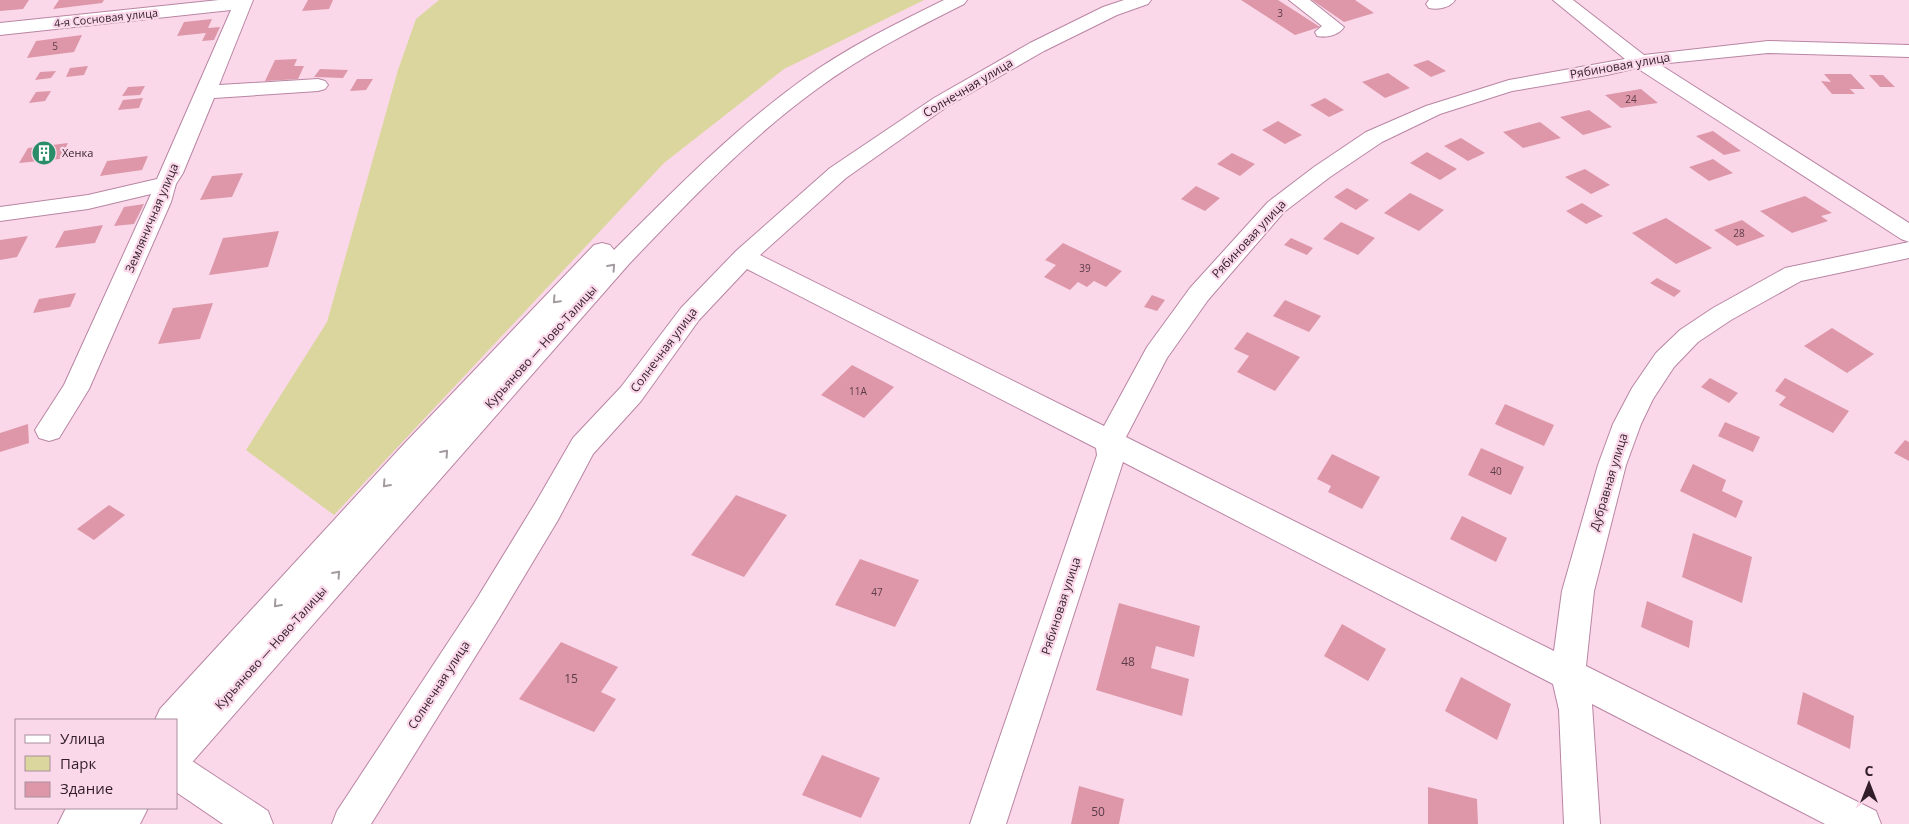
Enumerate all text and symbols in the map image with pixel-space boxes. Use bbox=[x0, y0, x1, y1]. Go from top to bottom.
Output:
street label: 4-я Сосновая улица bbox=[53, 5, 159, 30]
house number: 3 bbox=[1277, 6, 1283, 20]
house number: 5 bbox=[52, 39, 58, 53]
street label: Рябиновая улица bbox=[1568, 48, 1671, 83]
street label: Солнечная улица bbox=[920, 54, 1016, 121]
house number: 24 bbox=[1625, 92, 1637, 106]
building icon: Хенка bbox=[31, 140, 57, 166]
place label: Хенка bbox=[62, 145, 93, 160]
street label: Земляничная улица bbox=[121, 161, 182, 275]
street label: Рябиновая улица bbox=[1208, 196, 1289, 282]
house number: 28 bbox=[1733, 226, 1745, 240]
house number: 39 bbox=[1079, 261, 1091, 275]
one-way arrow bbox=[606, 264, 615, 273]
street label: Курьяново — Ново-Талицы bbox=[481, 281, 601, 412]
one-way arrow bbox=[553, 295, 562, 304]
street label: Солнечная улица bbox=[626, 304, 701, 396]
house number: 11А bbox=[849, 384, 868, 398]
street label: Дубравная улица bbox=[1586, 431, 1631, 533]
one-way arrow bbox=[439, 450, 448, 459]
house number: 40 bbox=[1490, 464, 1502, 478]
one-way arrow bbox=[383, 478, 392, 487]
street label: Рябиновая улица bbox=[1037, 555, 1084, 657]
one-way arrow bbox=[331, 571, 340, 580]
street label: Курьяново — Ново-Талицы bbox=[211, 582, 331, 713]
house number: 47 bbox=[871, 585, 883, 599]
one-way arrow bbox=[274, 599, 283, 608]
street label: Солнечная улица bbox=[404, 637, 473, 732]
house number: 48 bbox=[1121, 653, 1135, 670]
house number: 15 bbox=[564, 670, 578, 687]
legend bbox=[15, 719, 178, 809]
text: Улица bbox=[60, 728, 105, 748]
text: Парк bbox=[60, 753, 96, 773]
north arrow bbox=[1844, 759, 1894, 809]
text: С bbox=[1865, 761, 1874, 780]
text: Здание bbox=[60, 778, 113, 798]
house number: 50 bbox=[1091, 803, 1105, 820]

